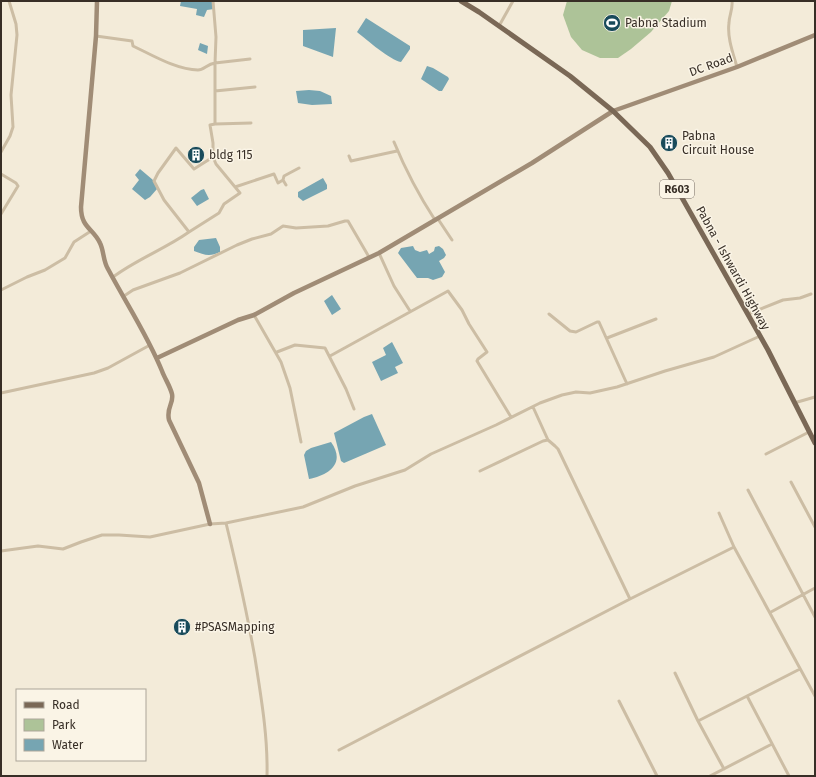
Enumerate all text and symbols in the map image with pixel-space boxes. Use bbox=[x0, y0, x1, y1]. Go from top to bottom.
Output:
sports icon: Pabna Stadium bbox=[602, 13, 622, 33]
place label: Pabna Stadium bbox=[625, 16, 707, 30]
street label: DC Road bbox=[687, 51, 735, 79]
place label: Pabna Circuit House bbox=[682, 129, 754, 157]
building icon: Pabna Circuit House bbox=[659, 133, 679, 153]
building icon: bldg 115 bbox=[186, 145, 206, 165]
place label: bldg 115 bbox=[209, 148, 252, 162]
road number: R603 bbox=[660, 180, 694, 198]
street label: Pabna - Ishwardi Highway bbox=[693, 204, 773, 332]
building icon: #PSASMapping bbox=[172, 617, 192, 637]
place label: #PSASMapping bbox=[195, 620, 275, 634]
legend bbox=[16, 689, 146, 761]
text: Road bbox=[52, 698, 80, 712]
text: Park bbox=[52, 718, 76, 732]
text: Water bbox=[52, 738, 84, 752]

